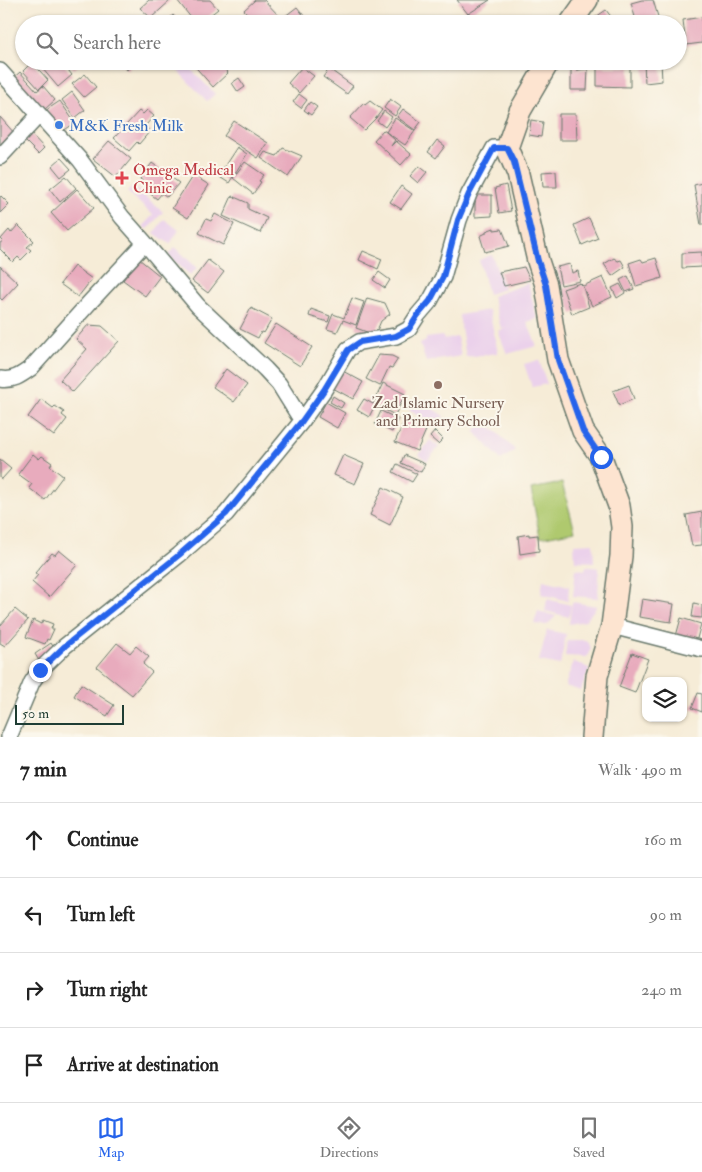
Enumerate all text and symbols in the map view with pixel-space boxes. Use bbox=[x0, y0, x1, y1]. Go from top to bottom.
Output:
search box bbox=[15, 15, 687, 70]
icon: search bbox=[33, 29, 61, 57]
text: Search here bbox=[73, 31, 161, 55]
place label: M&K Fresh Milk bbox=[69, 116, 184, 136]
marker: M&K Fresh Milk bbox=[53, 119, 65, 131]
place label: Omega Medical Clinic bbox=[133, 160, 234, 198]
marker: Omega Medical Clinic bbox=[115, 171, 129, 185]
marker: Zad Islamic Nursery and Primary School bbox=[432, 379, 444, 391]
place label: Zad Islamic Nursery and Primary School bbox=[372, 393, 505, 431]
route start bbox=[590, 446, 613, 469]
route end bbox=[29, 659, 52, 682]
map controls bbox=[642, 677, 687, 722]
button: layers bbox=[642, 677, 687, 722]
scale bar bbox=[15, 702, 124, 725]
text: 50 m bbox=[22, 705, 49, 722]
text: 7 min bbox=[20, 756, 67, 783]
text: Walk · 490 m bbox=[598, 760, 682, 780]
icon: ahead bbox=[20, 826, 48, 854]
text: Continue bbox=[67, 828, 138, 852]
text: 160 m bbox=[644, 830, 682, 850]
icon: left bbox=[20, 901, 48, 929]
text: Turn left bbox=[67, 903, 135, 927]
text: 90 m bbox=[650, 905, 682, 925]
icon: right bbox=[20, 976, 48, 1004]
text: Turn right bbox=[67, 978, 147, 1002]
text: 240 m bbox=[641, 980, 682, 1000]
icon: arrive bbox=[20, 1051, 48, 1079]
text: Arrive at destination bbox=[67, 1053, 219, 1077]
tab: Map bbox=[97, 1114, 125, 1161]
tab: Directions bbox=[320, 1114, 378, 1161]
tab: Saved bbox=[573, 1114, 605, 1161]

